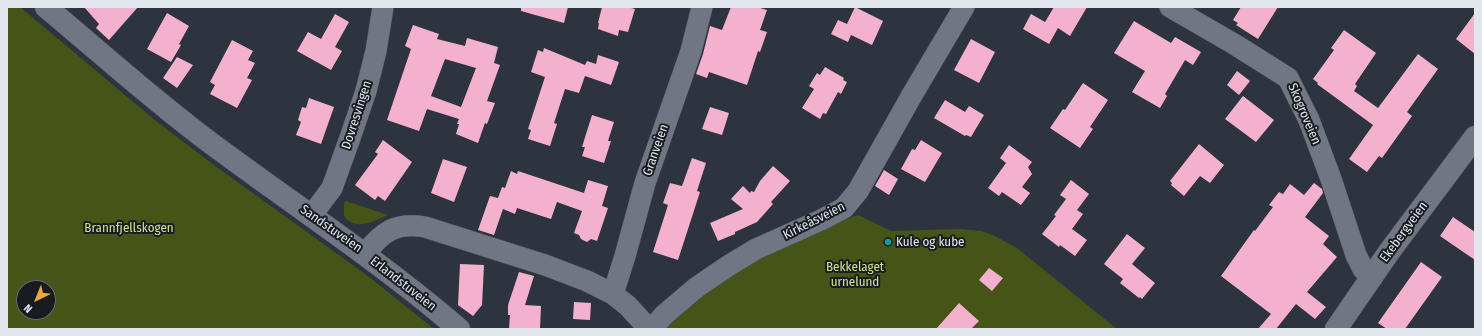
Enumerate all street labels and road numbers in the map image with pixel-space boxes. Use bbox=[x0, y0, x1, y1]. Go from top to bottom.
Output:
street label: Dovresvingen bbox=[339, 79, 375, 151]
street label: Skogroveien bbox=[1284, 81, 1324, 147]
street label: Granveien bbox=[640, 122, 672, 178]
street label: Kirkeåsveien bbox=[780, 199, 848, 243]
street label: Ekebergveien bbox=[1377, 199, 1431, 265]
street label: Sandstuveien bbox=[297, 202, 365, 256]
street label: Erlandstuveien bbox=[367, 253, 439, 315]

